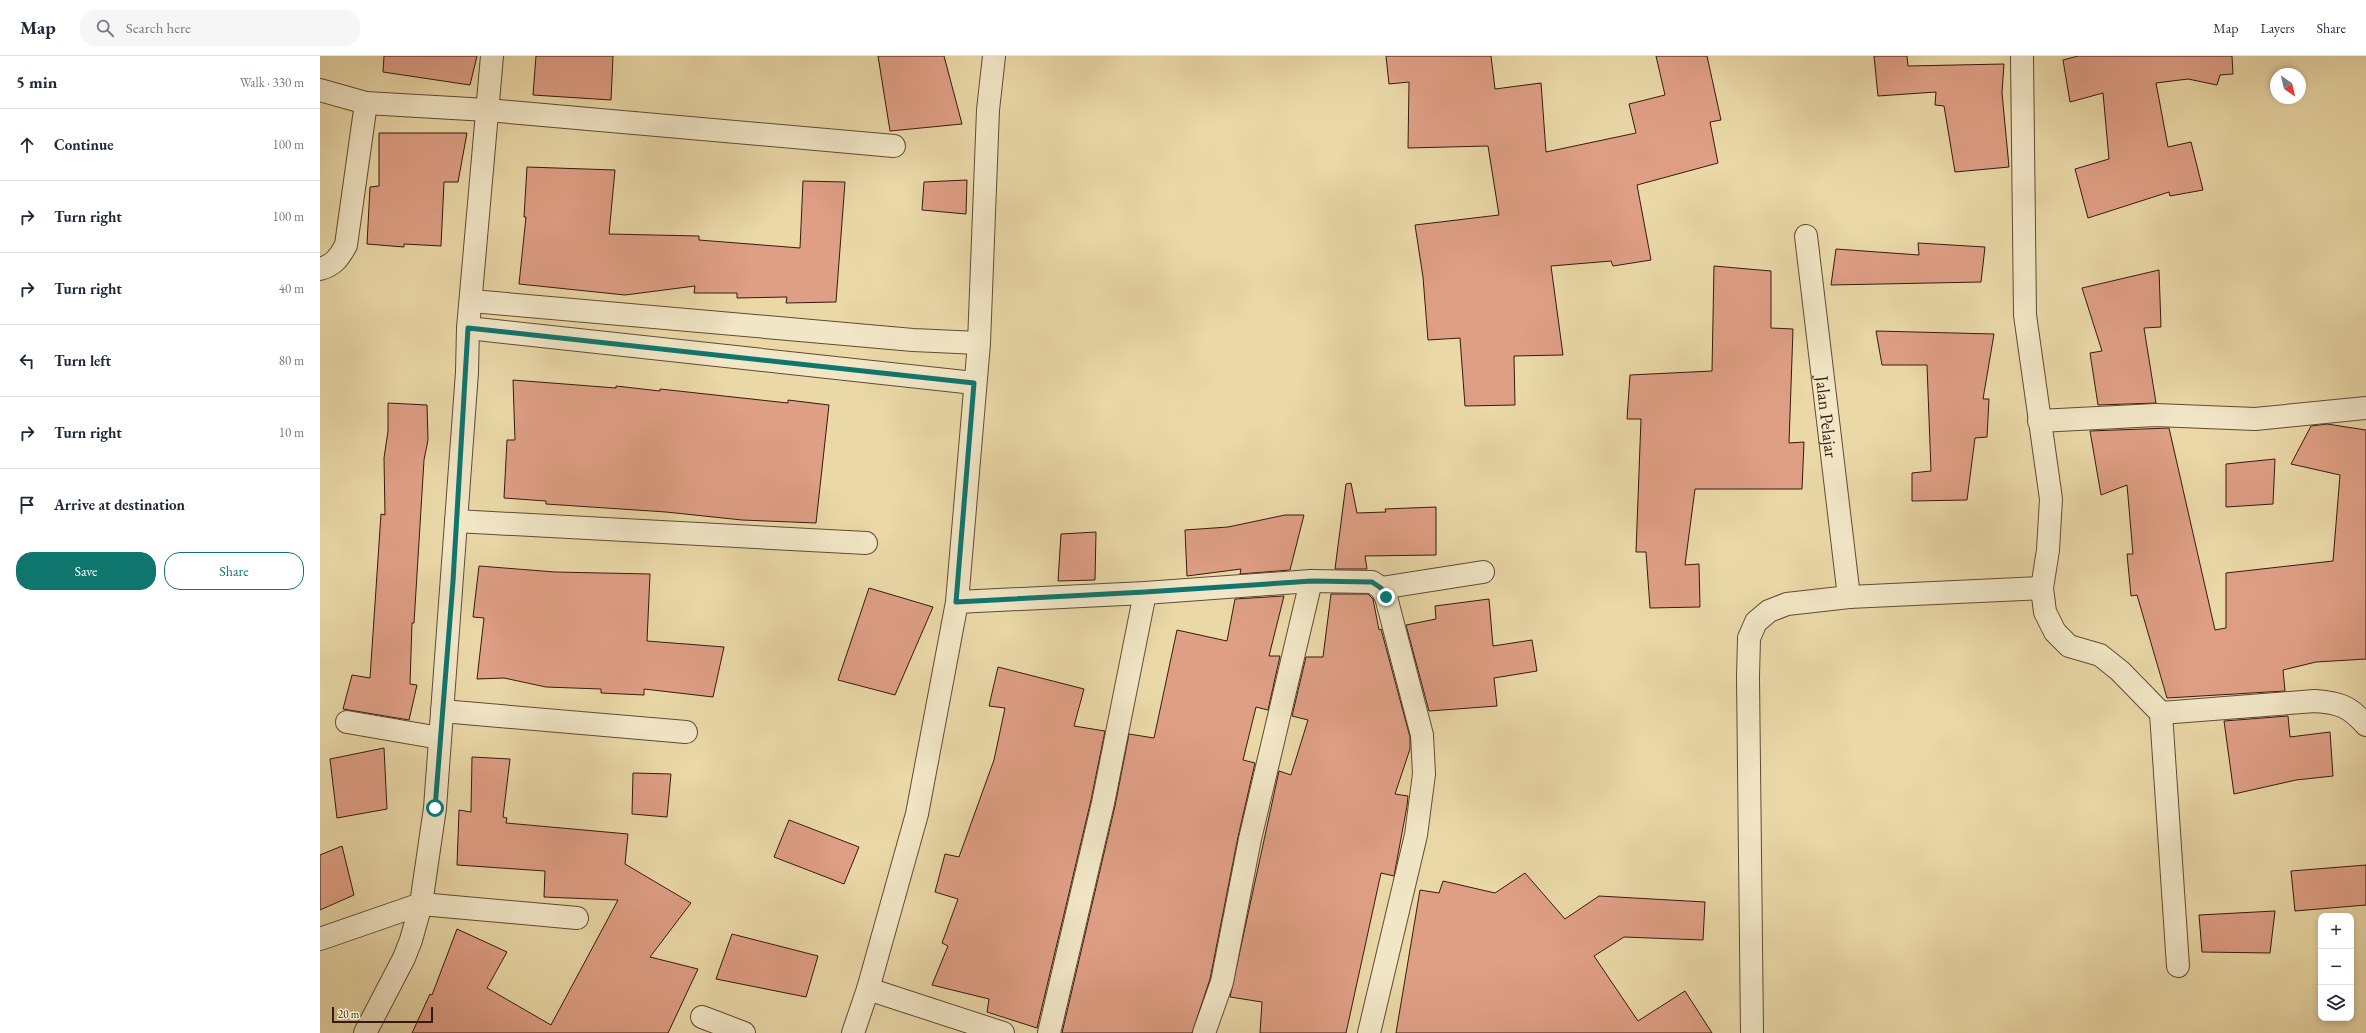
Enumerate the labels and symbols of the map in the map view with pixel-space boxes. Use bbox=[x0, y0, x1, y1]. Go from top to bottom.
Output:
north arrow bbox=[2270, 68, 2306, 104]
street label: Jalan Pelajar bbox=[1811, 372, 1844, 459]
route end bbox=[1377, 588, 1395, 606]
route start bbox=[426, 799, 444, 817]
scale bar bbox=[332, 1005, 433, 1024]

